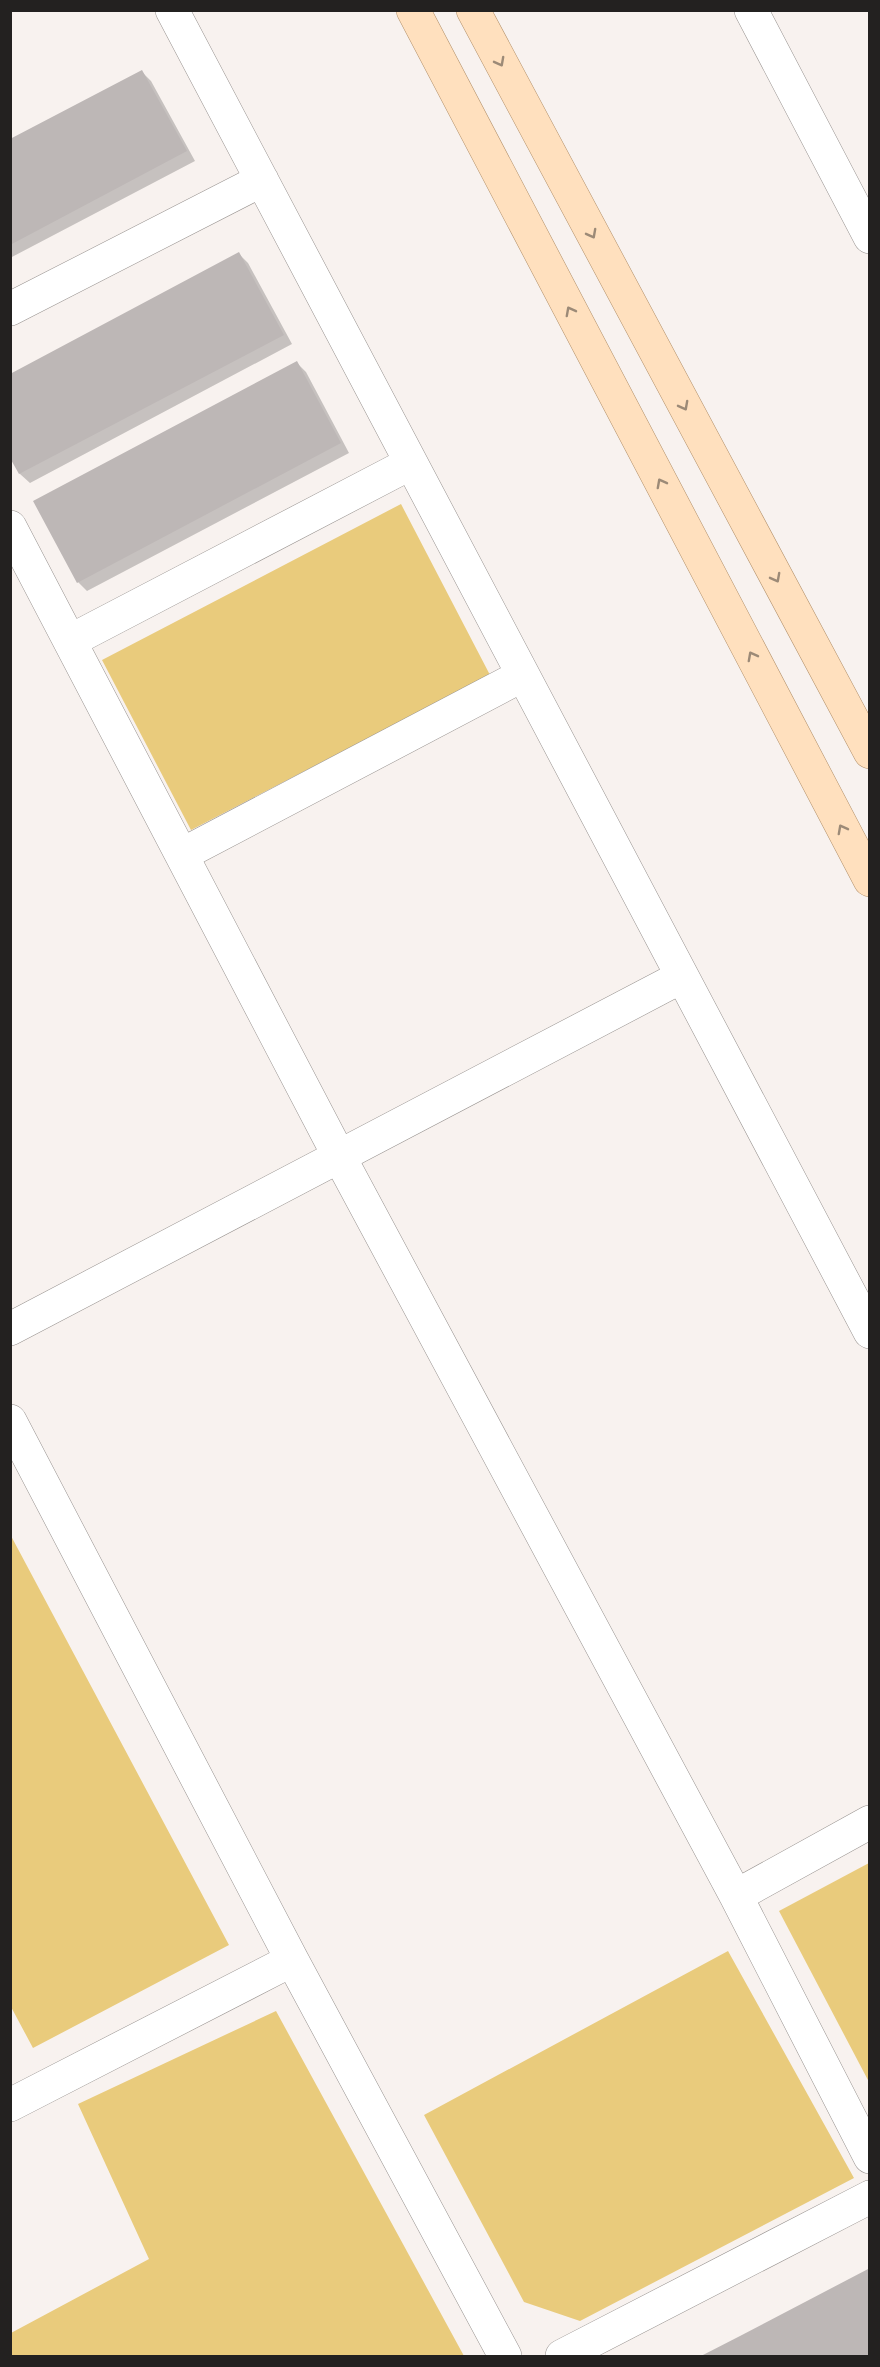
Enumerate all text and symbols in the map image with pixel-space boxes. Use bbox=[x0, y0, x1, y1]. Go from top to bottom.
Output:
one-way arrow bbox=[493, 56, 504, 66]
one-way arrow bbox=[585, 228, 596, 238]
one-way arrow bbox=[566, 306, 578, 317]
one-way arrow bbox=[677, 400, 688, 410]
one-way arrow bbox=[657, 479, 668, 490]
one-way arrow bbox=[769, 571, 780, 582]
one-way arrow bbox=[748, 652, 759, 662]
one-way arrow bbox=[838, 824, 849, 835]

